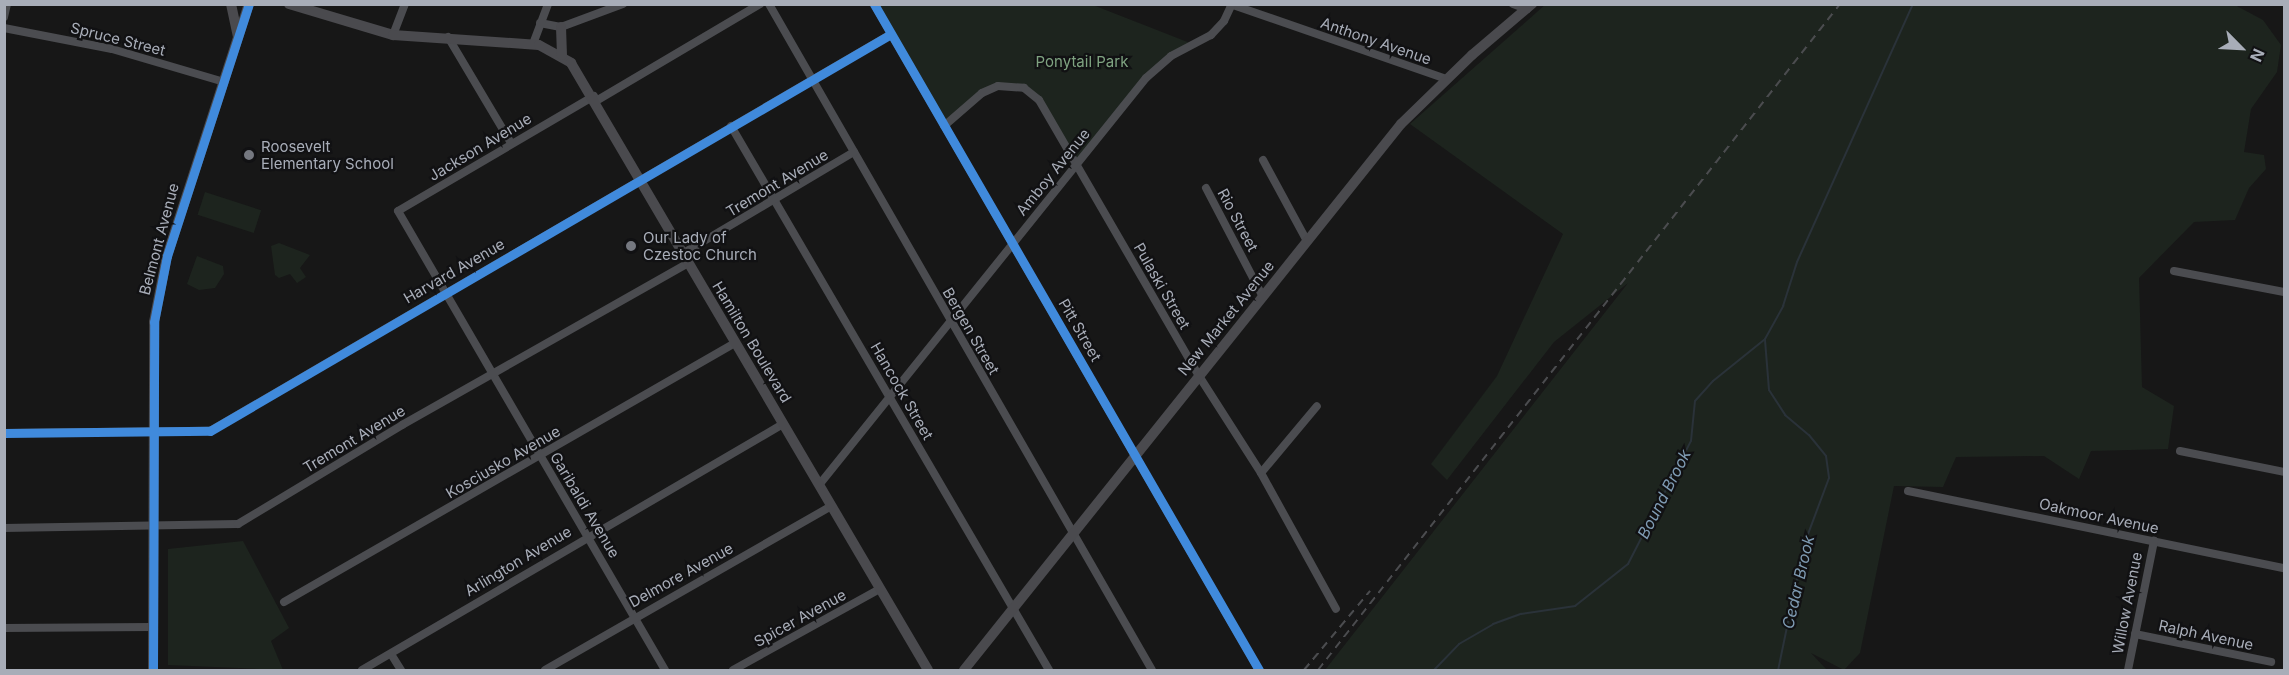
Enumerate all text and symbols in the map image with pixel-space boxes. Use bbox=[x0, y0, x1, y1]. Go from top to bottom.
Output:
street label: Anthony Avenue bbox=[1318, 14, 1434, 68]
north arrow bbox=[2211, 18, 2271, 78]
street label: Spruce Street bbox=[69, 19, 167, 59]
text: N bbox=[2246, 46, 2269, 65]
park label: Ponytail Park bbox=[1036, 53, 1128, 71]
street label: Jackson Avenue bbox=[425, 109, 535, 185]
street label: Amboy Avenue bbox=[1012, 125, 1094, 219]
place label: Roosevelt Elementary School bbox=[261, 137, 394, 172]
street label: Tremont Avenue bbox=[723, 145, 831, 221]
marker: Roosevelt Elementary School bbox=[242, 148, 256, 162]
street label: Belmont Avenue bbox=[135, 181, 183, 297]
street label: Rio Street bbox=[1214, 185, 1262, 255]
place label: Our Lady of Czestoc Church bbox=[643, 228, 757, 263]
street label: Harvard Avenue bbox=[400, 235, 508, 307]
marker: Our Lady of Czestoc Church bbox=[624, 239, 638, 253]
street label: Pulaski Street bbox=[1130, 240, 1194, 332]
street label: New Market Avenue bbox=[1174, 257, 1278, 379]
street label: Hamilton Boulevard bbox=[709, 278, 795, 406]
street label: Bergen Street bbox=[939, 284, 1003, 378]
street label: Pitt Street bbox=[1055, 296, 1105, 364]
street label: Hancock Street bbox=[867, 339, 937, 443]
street label: Tremont Avenue bbox=[300, 401, 408, 477]
street label: Kosciusko Avenue bbox=[443, 422, 563, 502]
water label: Bound Brook bbox=[1633, 446, 1695, 542]
street label: Garibaldi Avenue bbox=[546, 449, 624, 561]
street label: Oakmoor Avenue bbox=[2038, 495, 2160, 537]
street label: Arlington Avenue bbox=[461, 522, 575, 600]
water label: Cedar Brook bbox=[1778, 533, 1818, 631]
street label: Delmore Avenue bbox=[626, 539, 736, 611]
street label: Willow Avenue bbox=[2108, 550, 2146, 656]
street label: Spicer Avenue bbox=[751, 585, 849, 651]
street label: Ralph Avenue bbox=[2157, 616, 2255, 654]

